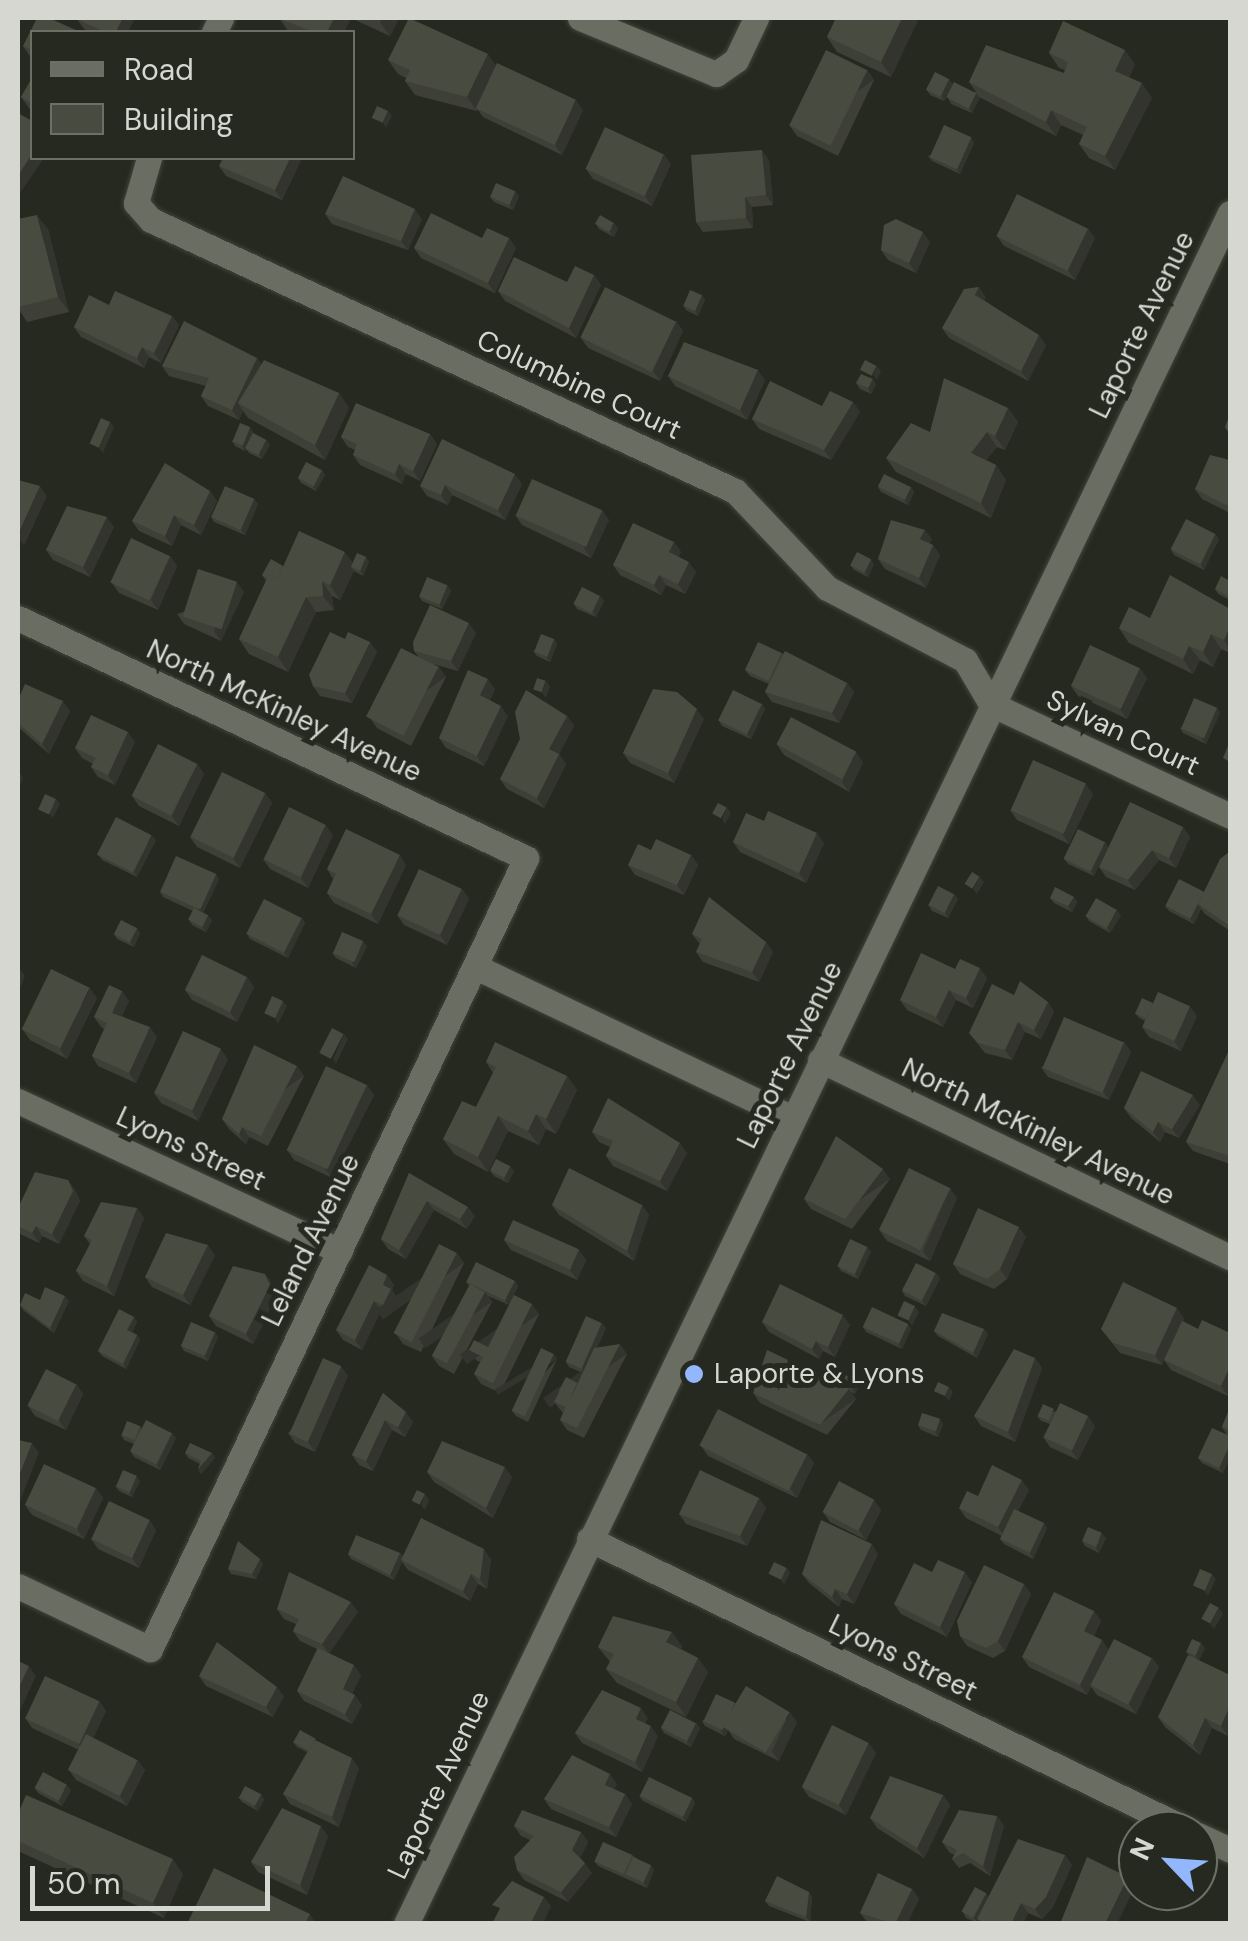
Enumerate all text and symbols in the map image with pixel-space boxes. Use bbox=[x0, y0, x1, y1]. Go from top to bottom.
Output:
legend bbox=[30, 30, 355, 160]
text: Road bbox=[124, 50, 194, 89]
text: Building bbox=[124, 100, 233, 139]
street label: Laporte Avenue bbox=[1082, 226, 1202, 424]
street label: Columbine Court bbox=[471, 323, 687, 447]
street label: North McKinley Avenue bbox=[141, 633, 427, 789]
street label: Sylvan Court bbox=[1041, 683, 1205, 783]
street label: Laporte Avenue bbox=[730, 956, 850, 1154]
street label: North McKinley Avenue bbox=[896, 1051, 1180, 1213]
street label: Lyons Street bbox=[111, 1100, 271, 1198]
street label: Leland Avenue bbox=[255, 1148, 367, 1332]
place label: Laporte & Lyons bbox=[714, 1357, 924, 1391]
marker: Laporte & Lyons bbox=[683, 1363, 705, 1385]
street label: Lyons Street bbox=[823, 1608, 983, 1708]
street label: Laporte Avenue bbox=[381, 1686, 497, 1884]
north arrow bbox=[1118, 1811, 1218, 1911]
text: N bbox=[1121, 1832, 1163, 1866]
scale bar bbox=[35, 1846, 275, 1908]
text: 50 m bbox=[47, 1864, 121, 1903]

